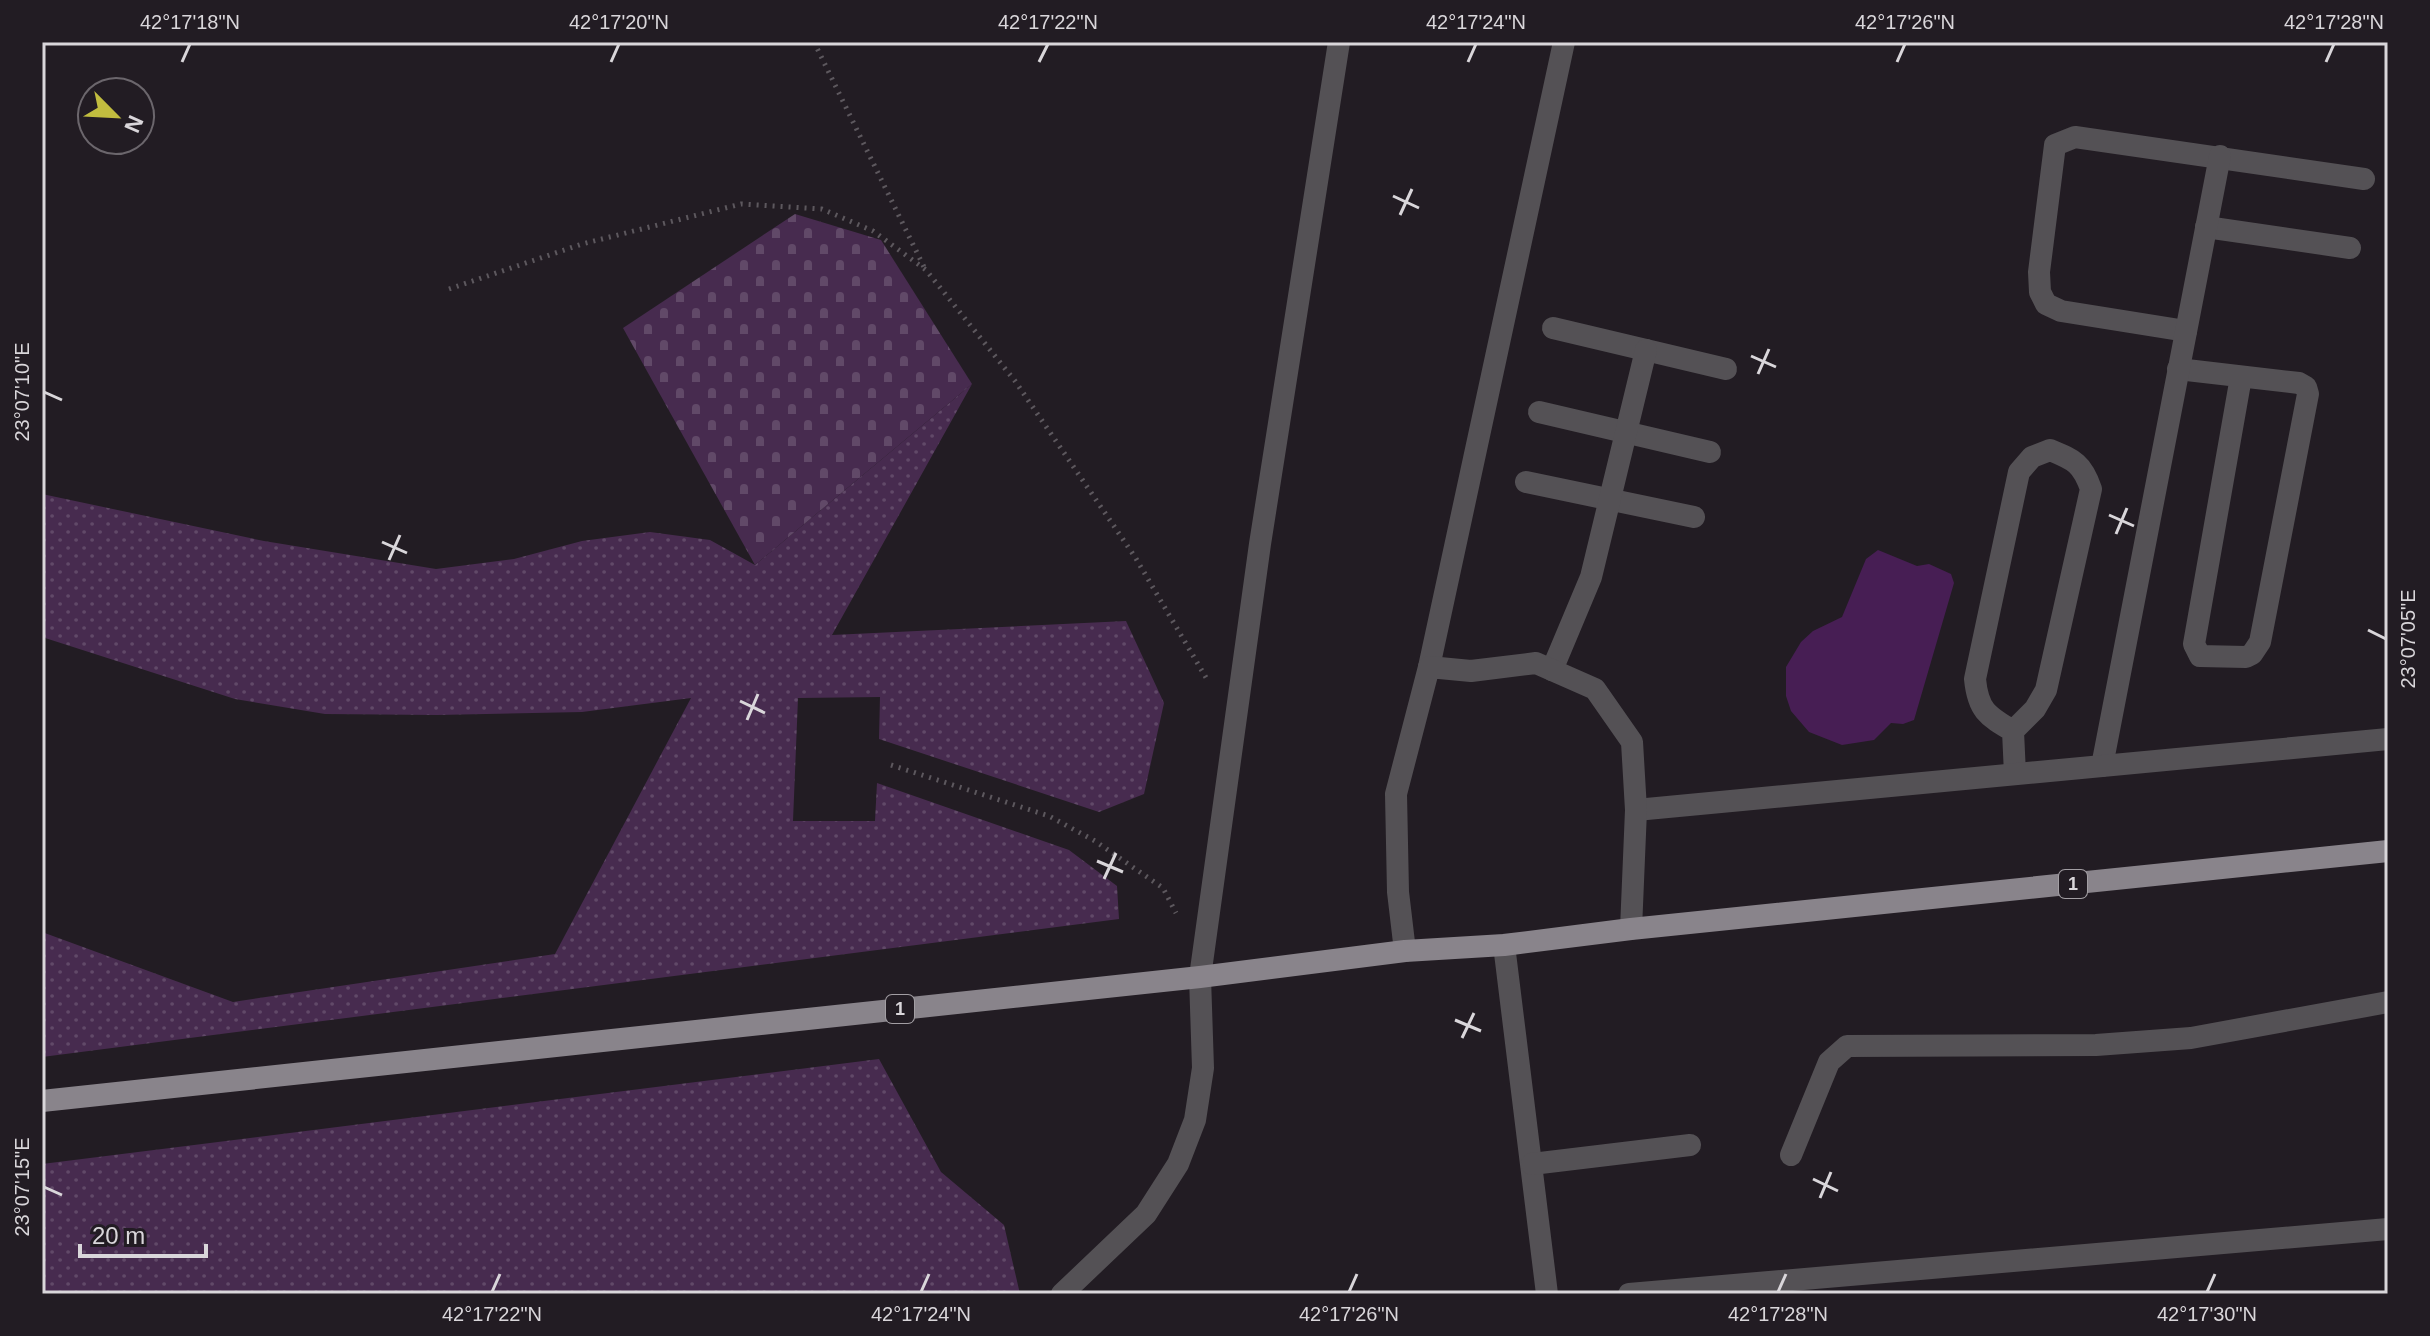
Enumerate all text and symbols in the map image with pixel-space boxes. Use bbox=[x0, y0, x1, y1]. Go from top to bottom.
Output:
text: 42°17'18"N bbox=[140, 11, 240, 33]
text: 42°17'20"N bbox=[569, 11, 669, 33]
text: 42°17'22"N bbox=[998, 11, 1098, 33]
text: 42°17'24"N bbox=[1426, 11, 1526, 33]
text: 42°17'26"N bbox=[1855, 11, 1955, 33]
text: 42°17'28"N bbox=[2284, 11, 2384, 33]
north arrow bbox=[76, 76, 156, 156]
text: N bbox=[119, 112, 148, 136]
text: 23°07'10"E bbox=[11, 343, 33, 442]
text: 23°07'05"E bbox=[2397, 590, 2419, 689]
road number: 1 bbox=[2059, 870, 2087, 898]
road number: 1 bbox=[886, 995, 914, 1023]
text: 23°07'15"E bbox=[11, 1138, 33, 1237]
scale bar bbox=[80, 1208, 206, 1258]
text: 20 m bbox=[92, 1222, 145, 1249]
text: 42°17'22"N bbox=[442, 1303, 542, 1325]
text: 42°17'24"N bbox=[871, 1303, 971, 1325]
text: 42°17'26"N bbox=[1299, 1303, 1399, 1325]
text: 42°17'28"N bbox=[1728, 1303, 1828, 1325]
text: 42°17'30"N bbox=[2157, 1303, 2257, 1325]

